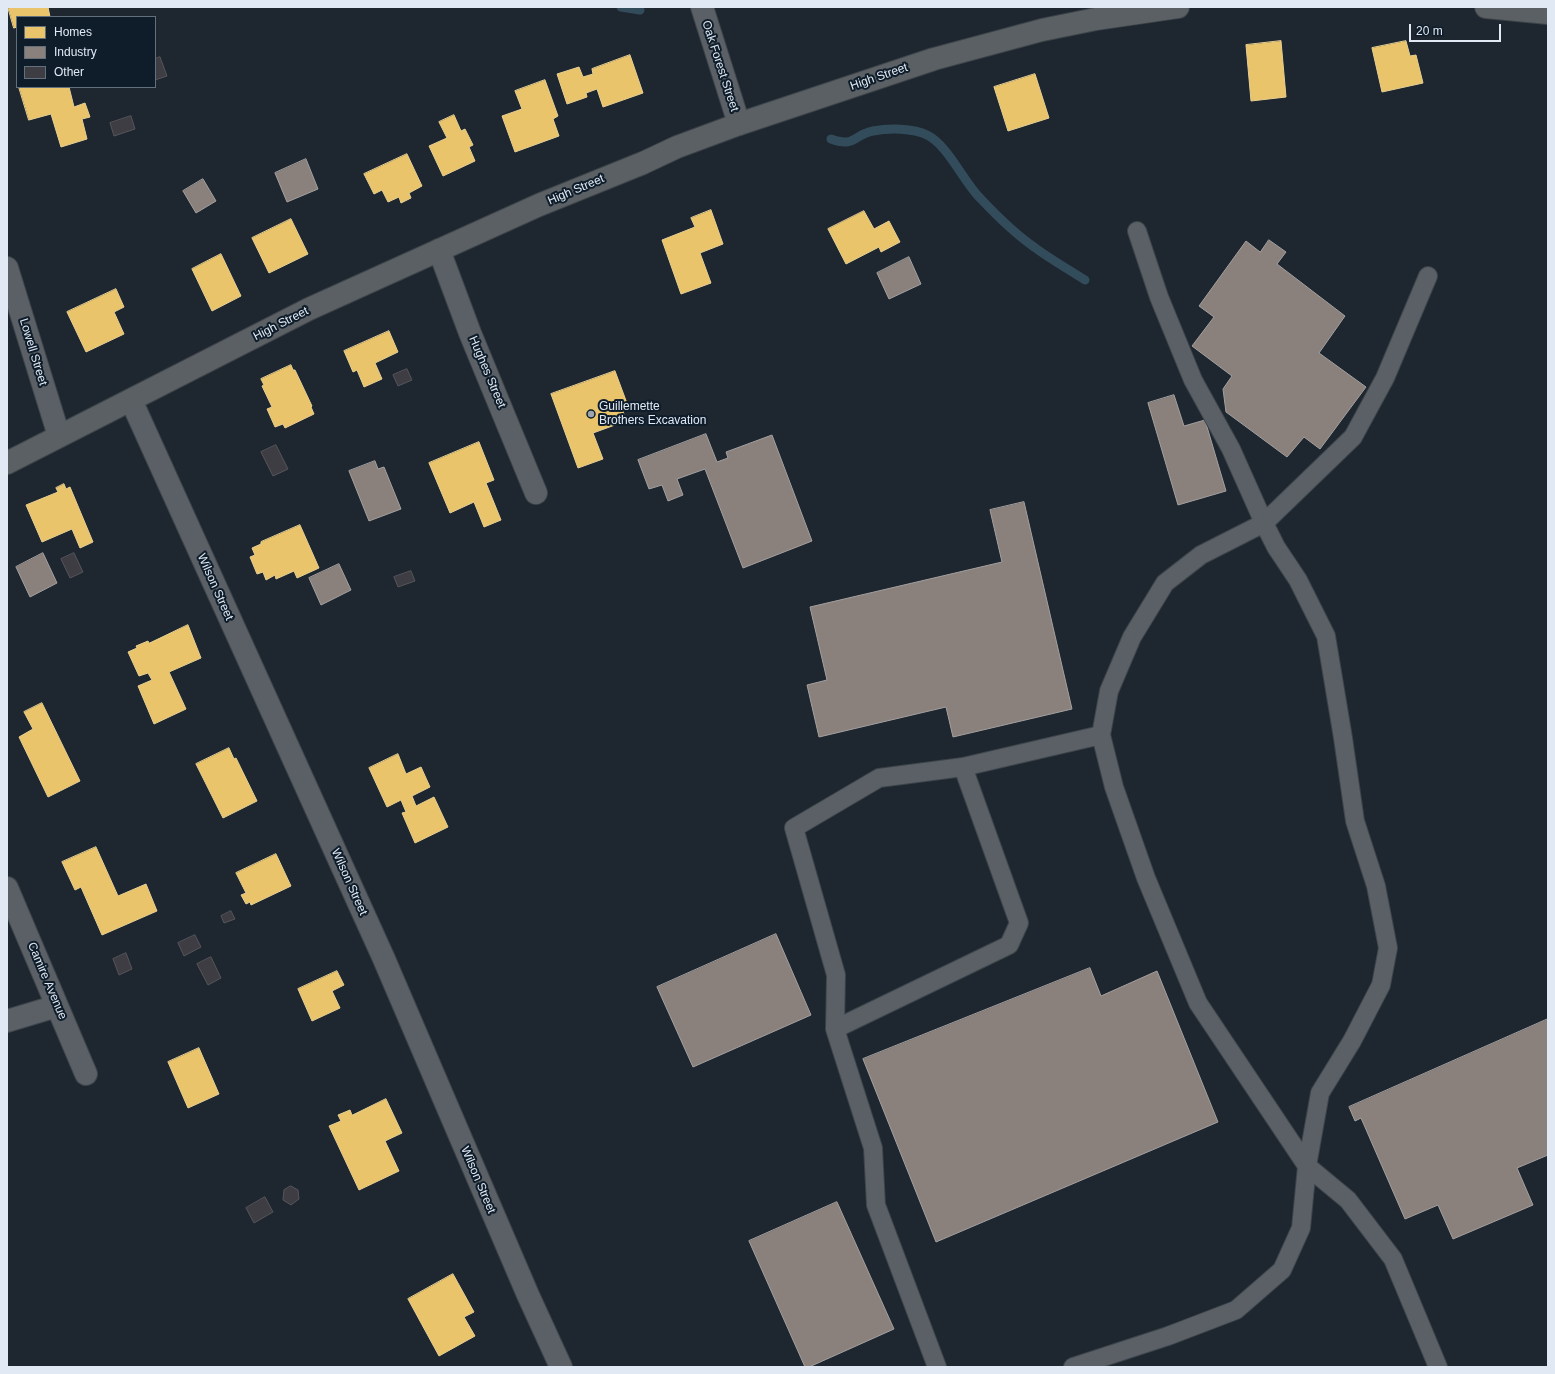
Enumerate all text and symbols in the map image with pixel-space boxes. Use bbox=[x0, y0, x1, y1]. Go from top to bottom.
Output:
legend bbox=[16, 16, 156, 88]
scale bar bbox=[1411, 16, 1503, 42]
street label: Oak Forest Street bbox=[699, 19, 741, 113]
text: 20 m bbox=[1416, 24, 1443, 38]
text: Homes bbox=[54, 25, 92, 39]
text: Industry bbox=[54, 45, 97, 59]
street label: High Street bbox=[848, 60, 910, 94]
text: Other bbox=[54, 65, 84, 79]
street label: High Street bbox=[546, 172, 606, 208]
street label: High Street bbox=[251, 304, 311, 344]
street label: Lowell Street bbox=[16, 317, 50, 387]
street label: Hughes Street bbox=[465, 334, 509, 410]
place label: Guillemette Brothers Excavation bbox=[599, 400, 706, 428]
marker: Guillemette Brothers Excavation bbox=[586, 409, 596, 419]
street label: Wilson Street bbox=[194, 551, 236, 623]
street label: Wilson Street bbox=[328, 846, 370, 918]
street label: Camire Avenue bbox=[24, 940, 70, 1022]
street label: Wilson Street bbox=[457, 1144, 499, 1216]

